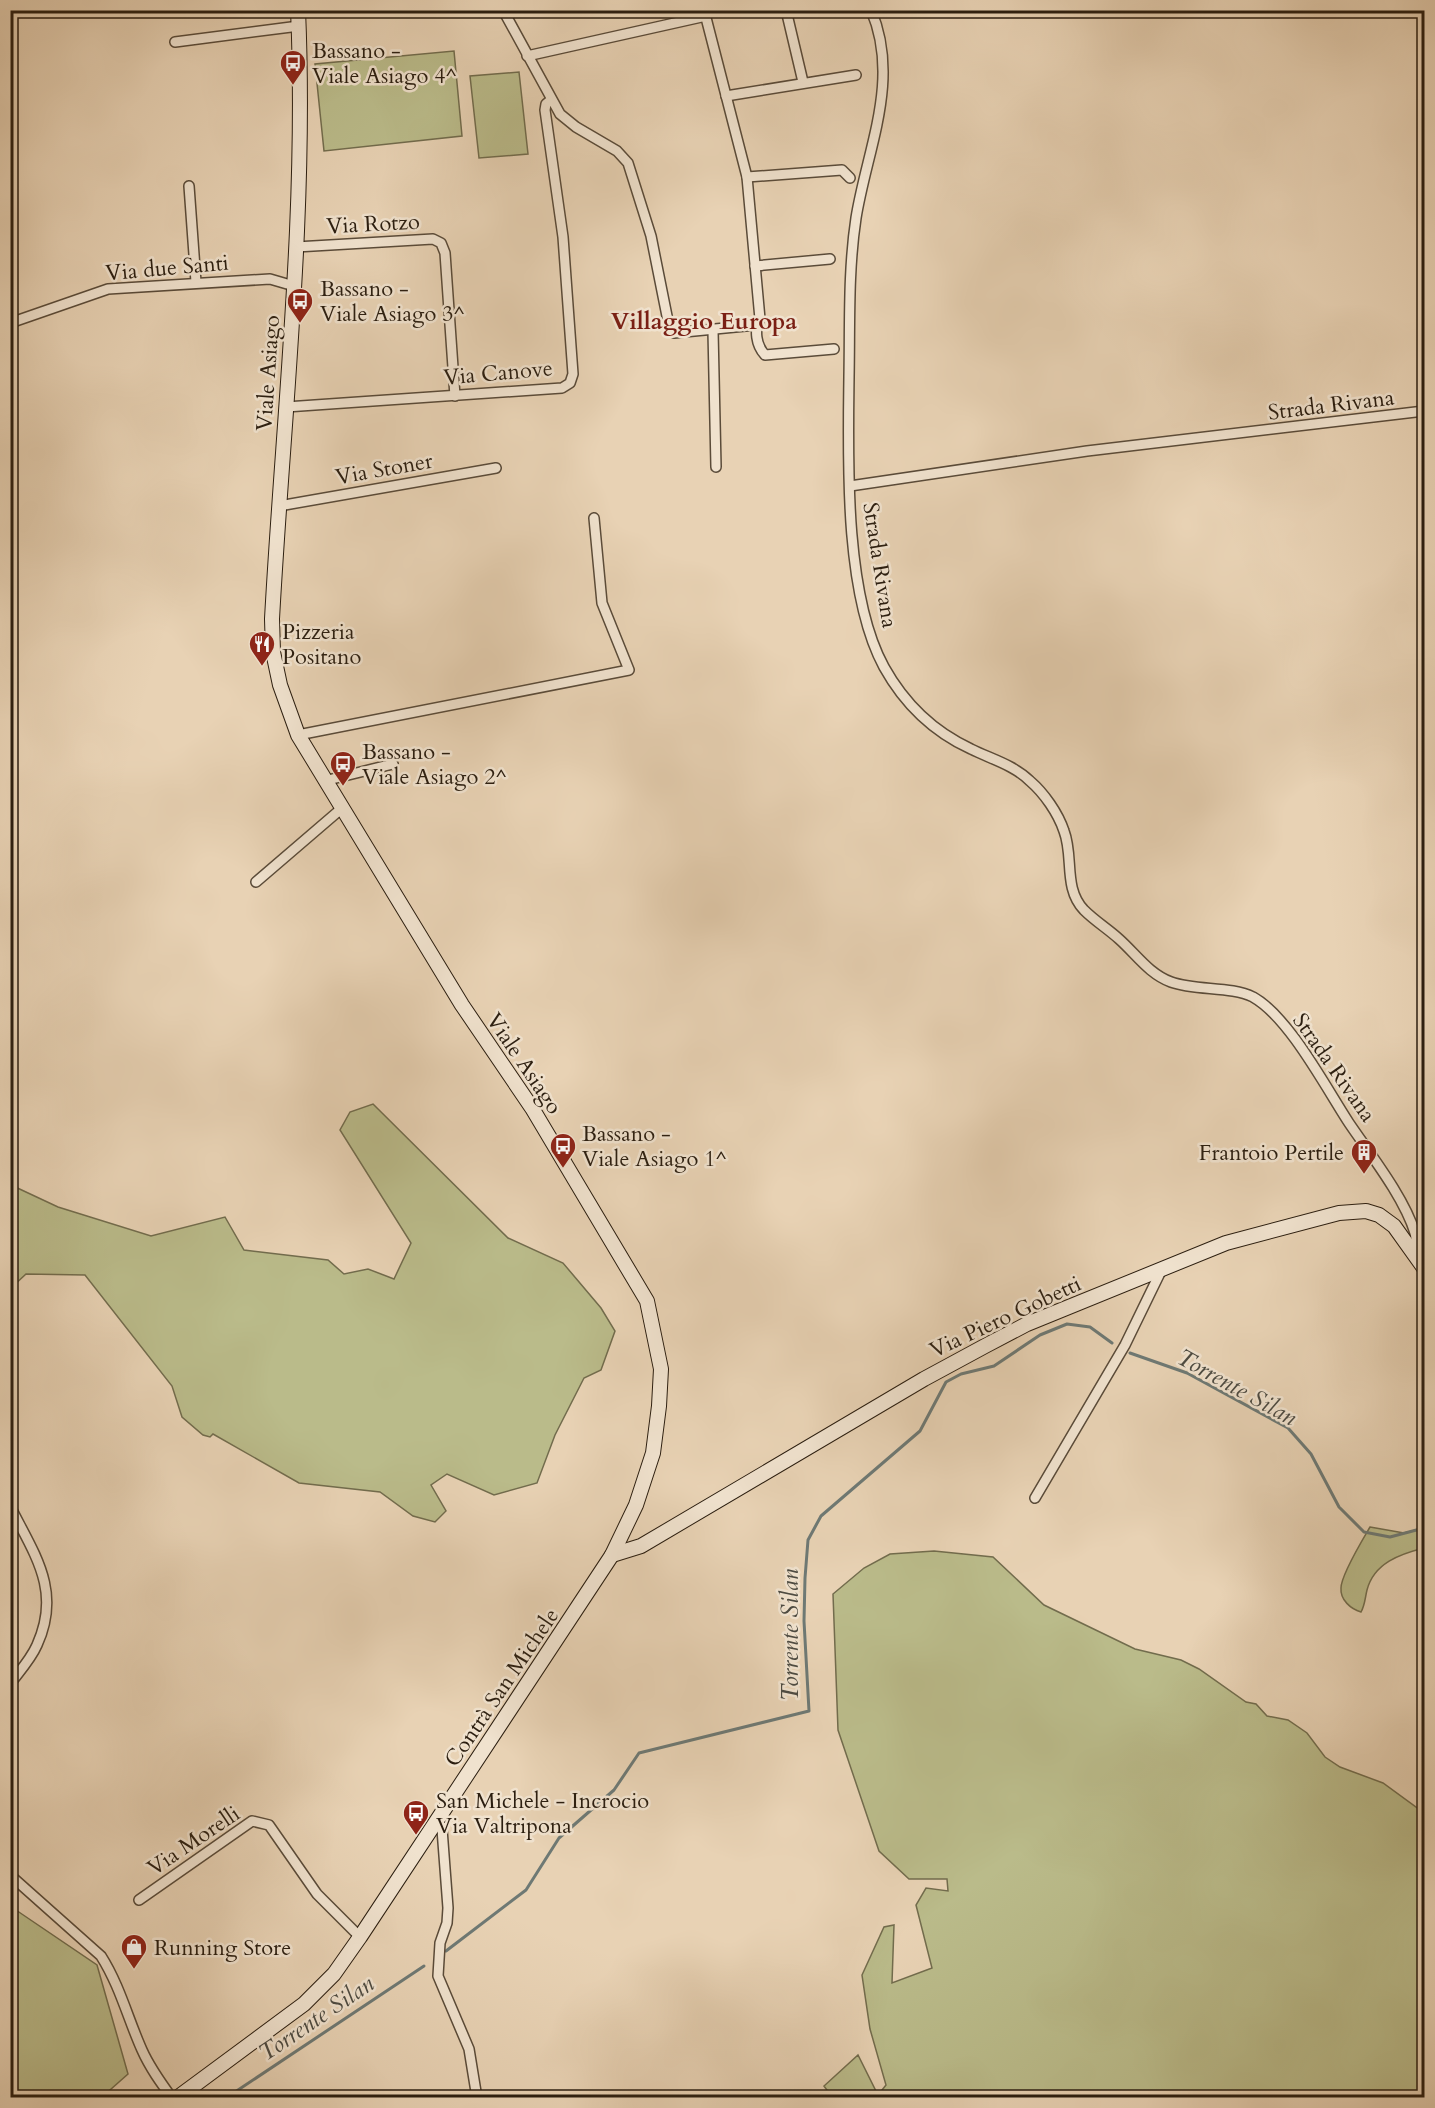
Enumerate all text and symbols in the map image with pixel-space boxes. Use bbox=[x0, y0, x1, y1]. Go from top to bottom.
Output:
place label: Bassano - Viale Asiago 4^ bbox=[312, 36, 457, 91]
bus stop icon: Bassano - Viale Asiago 4^ bbox=[278, 48, 308, 86]
street label: Via Rotzo bbox=[326, 207, 421, 241]
street label: Via due Santi bbox=[104, 248, 230, 288]
place label: Bassano - Viale Asiago 3^ bbox=[320, 274, 465, 329]
bus stop icon: Bassano - Viale Asiago 3^ bbox=[285, 286, 315, 324]
district label: Villaggio Europa bbox=[611, 305, 797, 338]
street label: Viale Asiago bbox=[249, 314, 287, 432]
street label: Via Canove bbox=[442, 353, 554, 393]
street label: Strada Rivana bbox=[1266, 382, 1396, 428]
street label: Via Stoner bbox=[333, 446, 436, 492]
street label: Strada Rivana bbox=[855, 500, 905, 631]
place label: Pizzeria Positano bbox=[282, 617, 361, 672]
restaurant icon: Pizzeria Positano bbox=[247, 629, 277, 667]
place label: Bassano - Viale Asiago 2^ bbox=[362, 737, 507, 792]
bus stop icon: Bassano - Viale Asiago 2^ bbox=[328, 749, 358, 787]
street label: Viale Asiago bbox=[479, 1007, 569, 1120]
street label: Strada Rivana bbox=[1286, 1007, 1383, 1128]
place label: Bassano - Viale Asiago 1^ bbox=[582, 1119, 727, 1174]
bus stop icon: Bassano - Viale Asiago 1^ bbox=[548, 1131, 578, 1169]
building icon: Frantoio Pertile bbox=[1349, 1137, 1379, 1175]
place label: Frantoio Pertile bbox=[1199, 1138, 1344, 1168]
street label: Via Piero Gobetti bbox=[925, 1269, 1086, 1365]
water label: Torrente Silan bbox=[1171, 1341, 1303, 1434]
water label: Torrente Silan bbox=[774, 1568, 807, 1701]
street label: Contrà San Michele bbox=[438, 1602, 566, 1773]
place label: San Michele - Incrocio Via Valtripona bbox=[436, 1786, 649, 1841]
bus stop icon: San Michele - Incrocio Via Valtripona bbox=[401, 1798, 431, 1836]
street label: Via Morelli bbox=[141, 1799, 246, 1883]
shop icon: Running Store bbox=[119, 1932, 149, 1970]
place label: Running Store bbox=[154, 1933, 291, 1963]
water label: Torrente Silan bbox=[252, 1968, 381, 2069]

